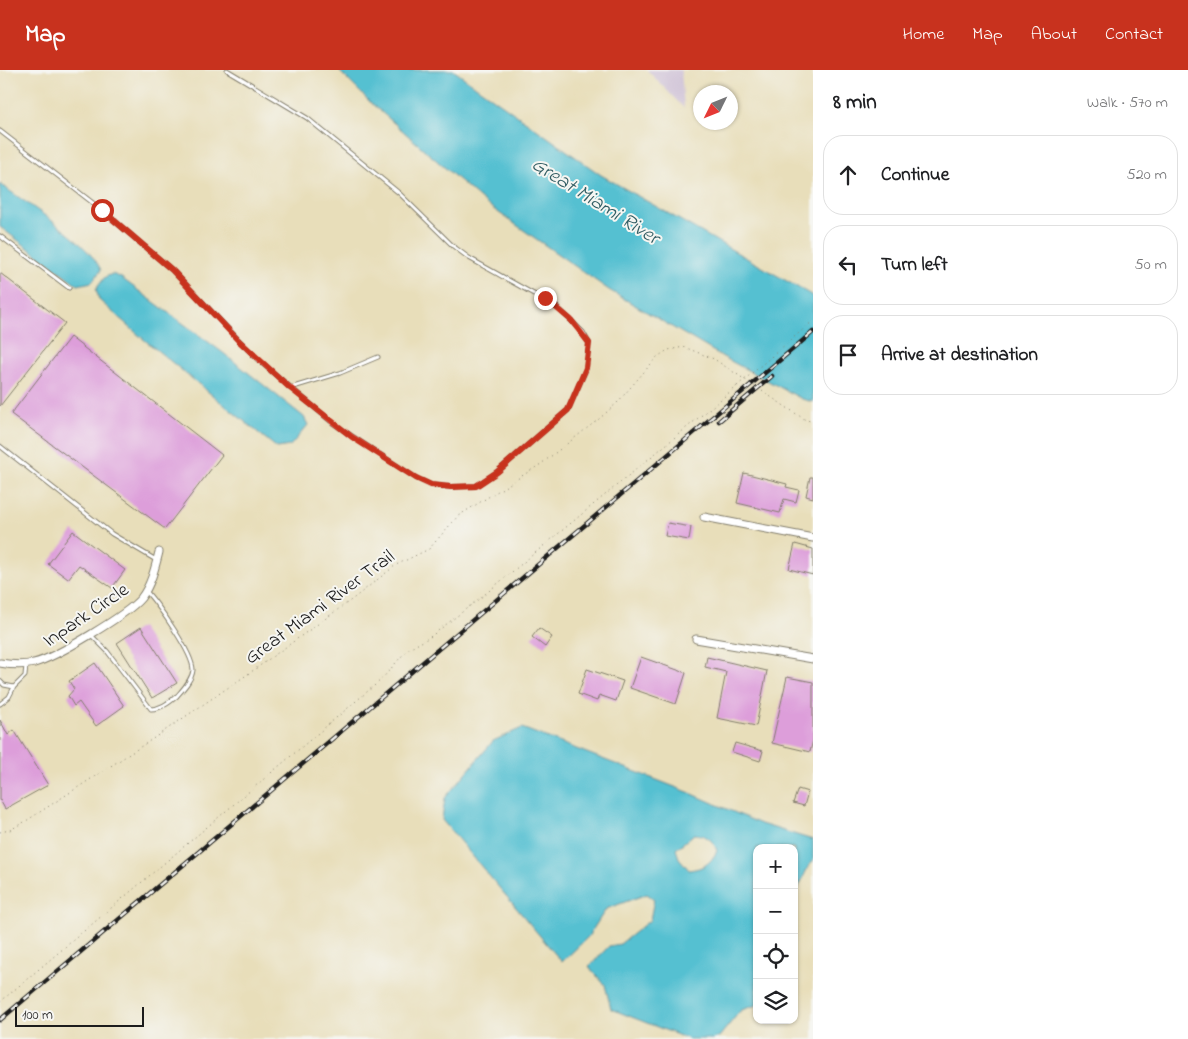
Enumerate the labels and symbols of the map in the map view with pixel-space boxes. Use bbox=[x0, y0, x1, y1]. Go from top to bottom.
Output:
north arrow bbox=[693, 85, 738, 130]
water label: Great Miami River bbox=[525, 150, 667, 254]
route start bbox=[91, 199, 114, 222]
route end bbox=[534, 287, 557, 310]
street label: Great Miami River Trail bbox=[239, 544, 402, 672]
street label: Inpark Circle bbox=[38, 577, 135, 656]
scale bar bbox=[15, 1004, 144, 1027]

